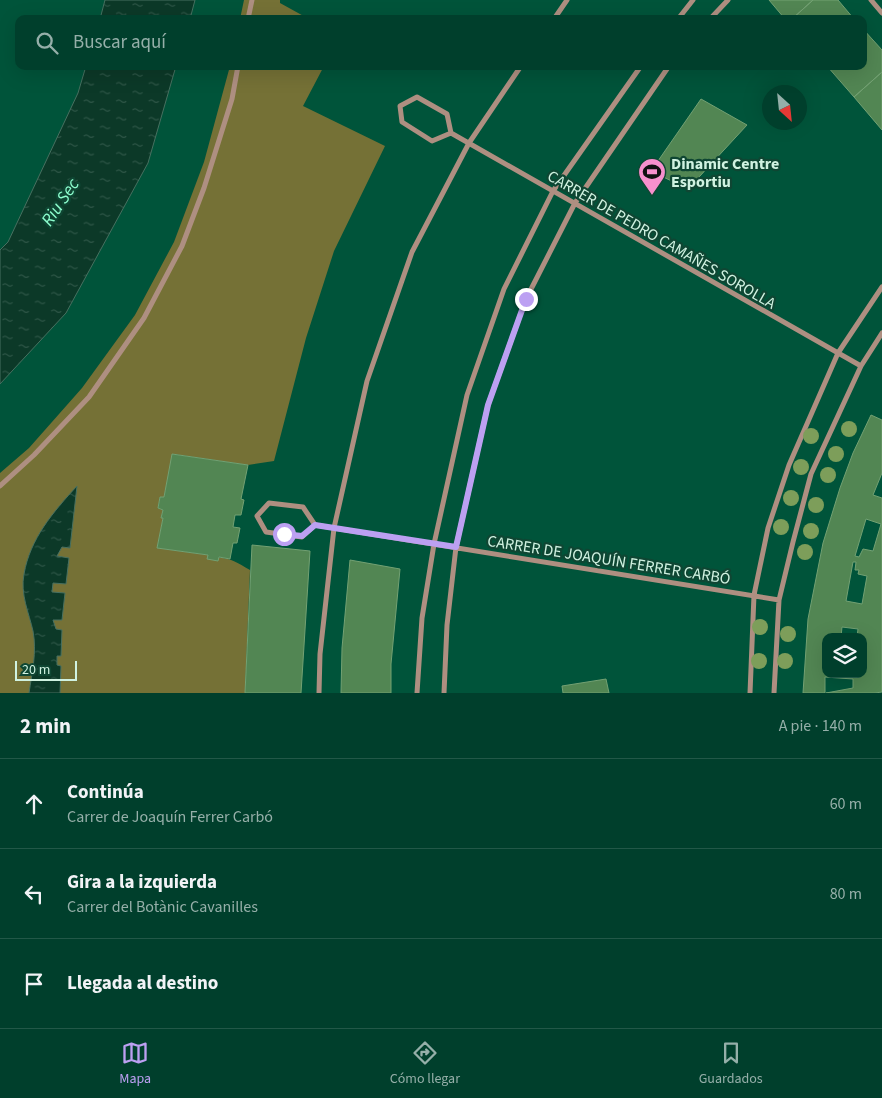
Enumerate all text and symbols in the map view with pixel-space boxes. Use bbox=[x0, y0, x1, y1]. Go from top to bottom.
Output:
search box bbox=[15, 15, 867, 70]
icon: search bbox=[33, 29, 61, 57]
text: Buscar aquí bbox=[73, 29, 166, 56]
north arrow bbox=[762, 85, 807, 130]
place label: Dinamic Centre Esportiu bbox=[671, 153, 779, 193]
sports icon: Dinamic Centre Esportiu bbox=[637, 157, 667, 196]
street label: CARRER DE PEDRO CAMAÑES SOROLLA bbox=[543, 165, 780, 315]
water label: Riu Sec bbox=[35, 173, 86, 231]
route end bbox=[515, 288, 538, 311]
route start bbox=[273, 523, 296, 546]
street label: CARRER DE JOAQUÍN FERRER CARBÓ bbox=[486, 530, 732, 590]
map controls bbox=[822, 633, 867, 678]
button: layers bbox=[822, 633, 867, 678]
scale bar bbox=[15, 658, 78, 681]
text: 20 m bbox=[22, 660, 50, 680]
text: 2 min bbox=[20, 711, 71, 741]
text: A pie · 140 m bbox=[779, 715, 862, 737]
text: Continúa bbox=[67, 779, 144, 806]
icon: ahead bbox=[20, 790, 48, 818]
text: 60 m bbox=[830, 793, 862, 815]
text: Carrer de Joaquín Ferrer Carbó bbox=[67, 806, 273, 828]
text: Gira a la izquierda bbox=[67, 869, 217, 896]
icon: left bbox=[20, 880, 48, 908]
text: 80 m bbox=[830, 883, 862, 905]
text: Carrer del Botànic Cavanilles bbox=[67, 896, 258, 918]
icon: arrive bbox=[20, 970, 48, 998]
text: Llegada al destino bbox=[67, 970, 218, 997]
tab: Mapa bbox=[119, 1039, 151, 1089]
tab: Cómo llegar bbox=[390, 1039, 460, 1089]
tab: Guardados bbox=[699, 1039, 763, 1089]

